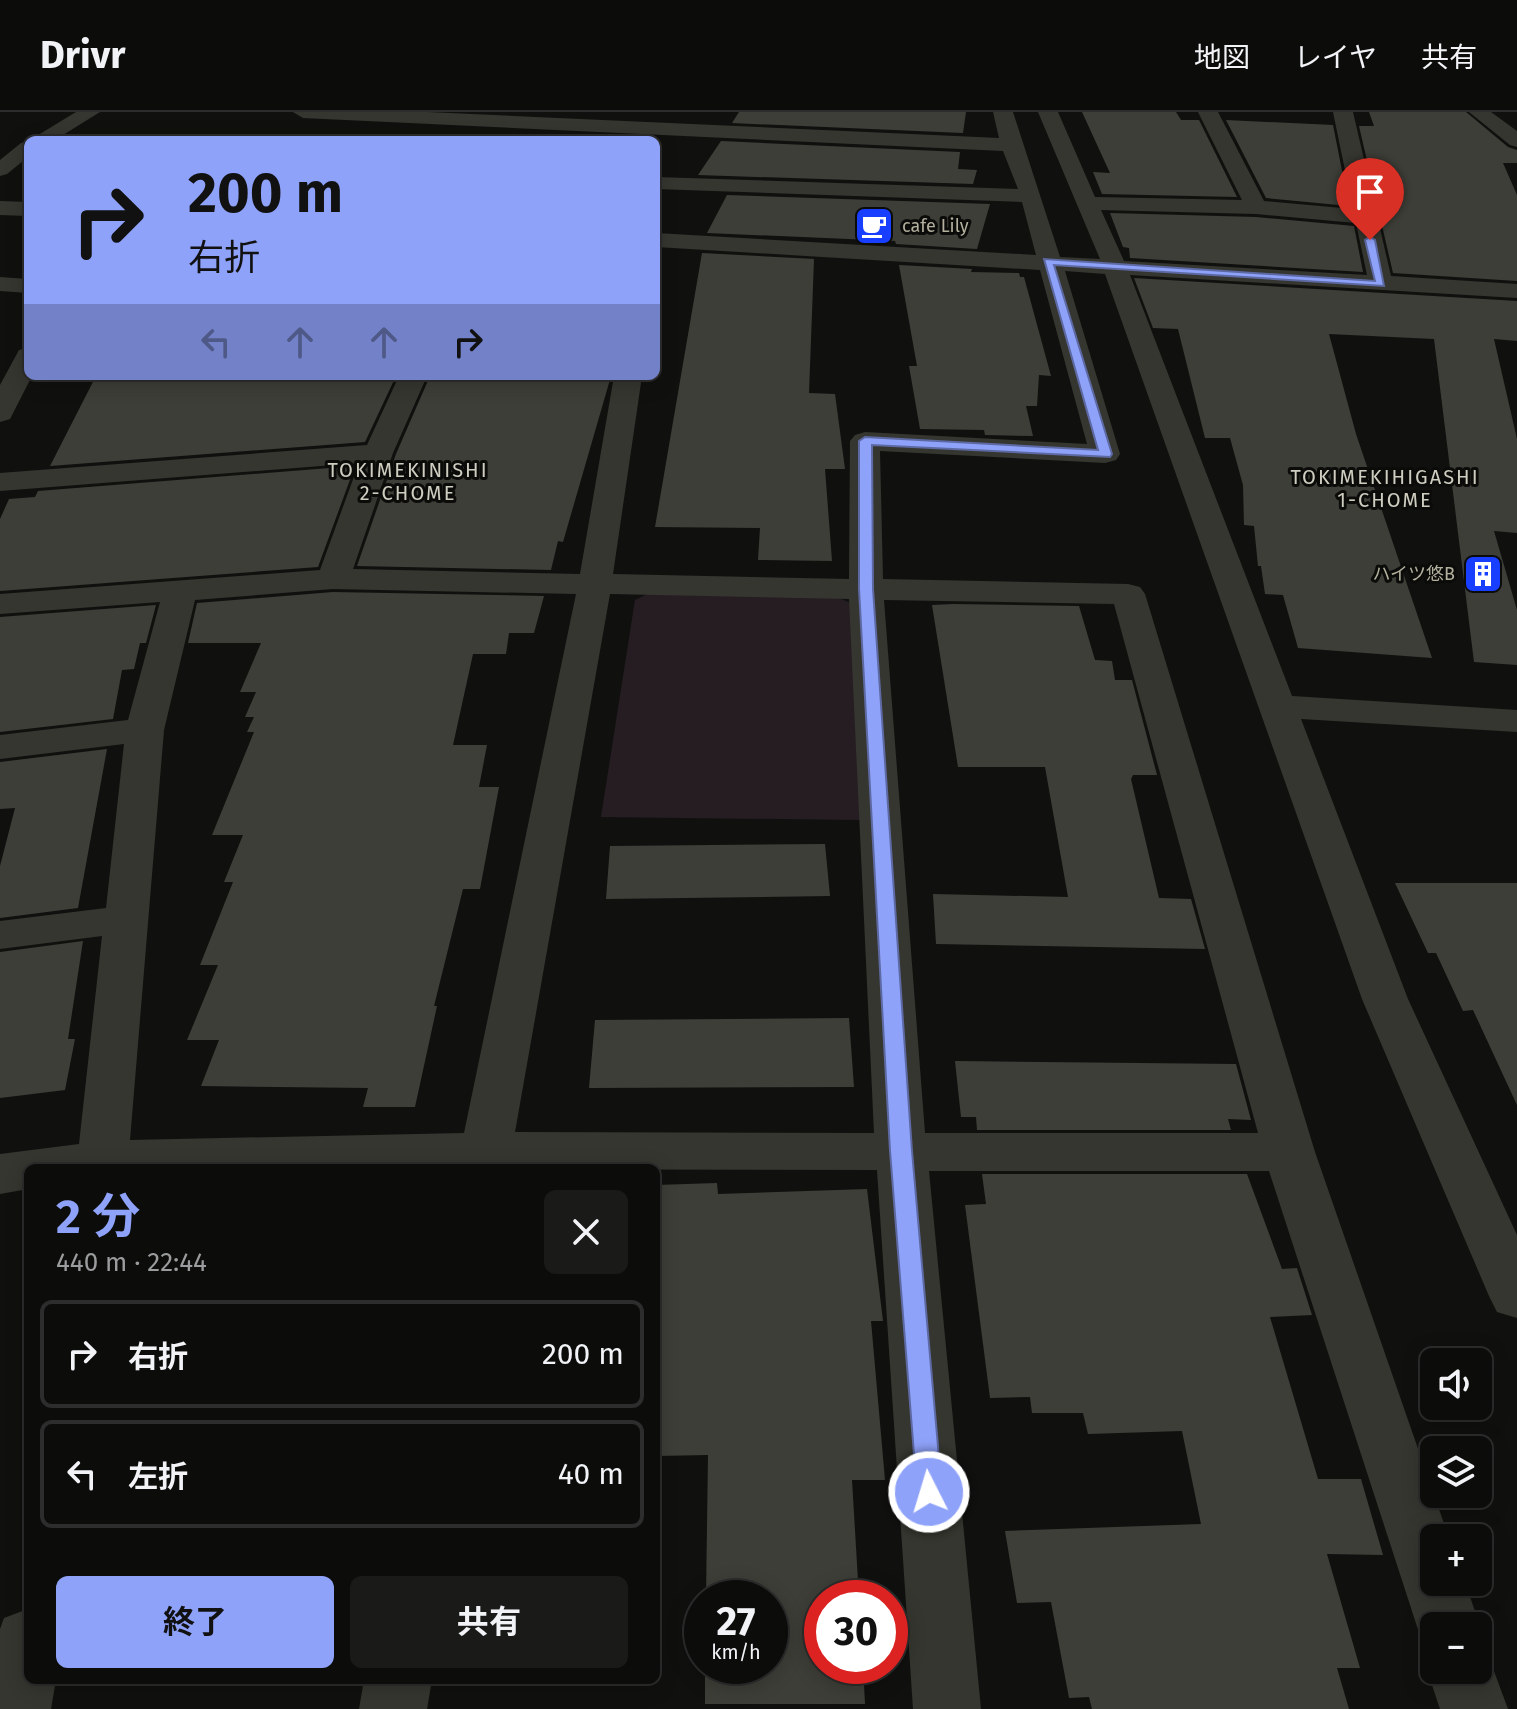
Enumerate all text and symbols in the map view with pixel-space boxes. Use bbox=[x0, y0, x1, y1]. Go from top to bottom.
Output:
text: Drivr bbox=[40, 32, 125, 78]
text: 地図 bbox=[1194, 41, 1250, 74]
text: レイヤ bbox=[1294, 41, 1377, 74]
text: 共有 bbox=[1421, 41, 1477, 74]
pin bbox=[1336, 158, 1404, 240]
text: 200 m bbox=[188, 160, 343, 227]
icon: right bbox=[56, 168, 160, 272]
icon: arrive bbox=[1348, 170, 1392, 214]
cafe icon: cafe Lily bbox=[853, 205, 895, 247]
place label: cafe Lily bbox=[902, 215, 969, 237]
text: 右折 bbox=[188, 236, 260, 280]
icon: left bbox=[194, 320, 238, 364]
icon: ahead bbox=[278, 320, 322, 364]
icon: ahead bbox=[362, 320, 406, 364]
icon: right bbox=[446, 320, 490, 364]
district label: TOKIMEKINISHI 2-CHOME bbox=[327, 458, 489, 505]
district label: TOKIMEKIHIGASHI 1-CHOME bbox=[1290, 465, 1480, 512]
building icon: ハイツ悠B bbox=[1462, 553, 1504, 595]
place label: ハイツ悠B bbox=[1372, 563, 1455, 585]
text: 2 分 bbox=[56, 1188, 140, 1246]
button: close bbox=[544, 1190, 628, 1274]
text: 440 m · 22:44 bbox=[56, 1247, 207, 1278]
icon: right bbox=[60, 1332, 104, 1376]
text: 200 m bbox=[542, 1336, 624, 1372]
text: 右折 bbox=[128, 1339, 188, 1375]
map controls bbox=[1420, 1348, 1492, 1684]
button: sound bbox=[1420, 1348, 1492, 1420]
button: layers bbox=[1420, 1436, 1492, 1508]
position arrow bbox=[887, 1450, 971, 1534]
icon: left bbox=[60, 1452, 104, 1496]
text: 40 m bbox=[558, 1456, 624, 1492]
text: 左折 bbox=[128, 1459, 188, 1495]
button: + bbox=[1420, 1524, 1492, 1596]
button: 終了 bbox=[56, 1576, 334, 1668]
button: 共有 bbox=[350, 1576, 628, 1668]
speed limit sign: 30 bbox=[804, 1580, 908, 1684]
text: 27 bbox=[717, 1598, 756, 1646]
button: − bbox=[1420, 1612, 1492, 1684]
text: km/h bbox=[711, 1640, 761, 1664]

